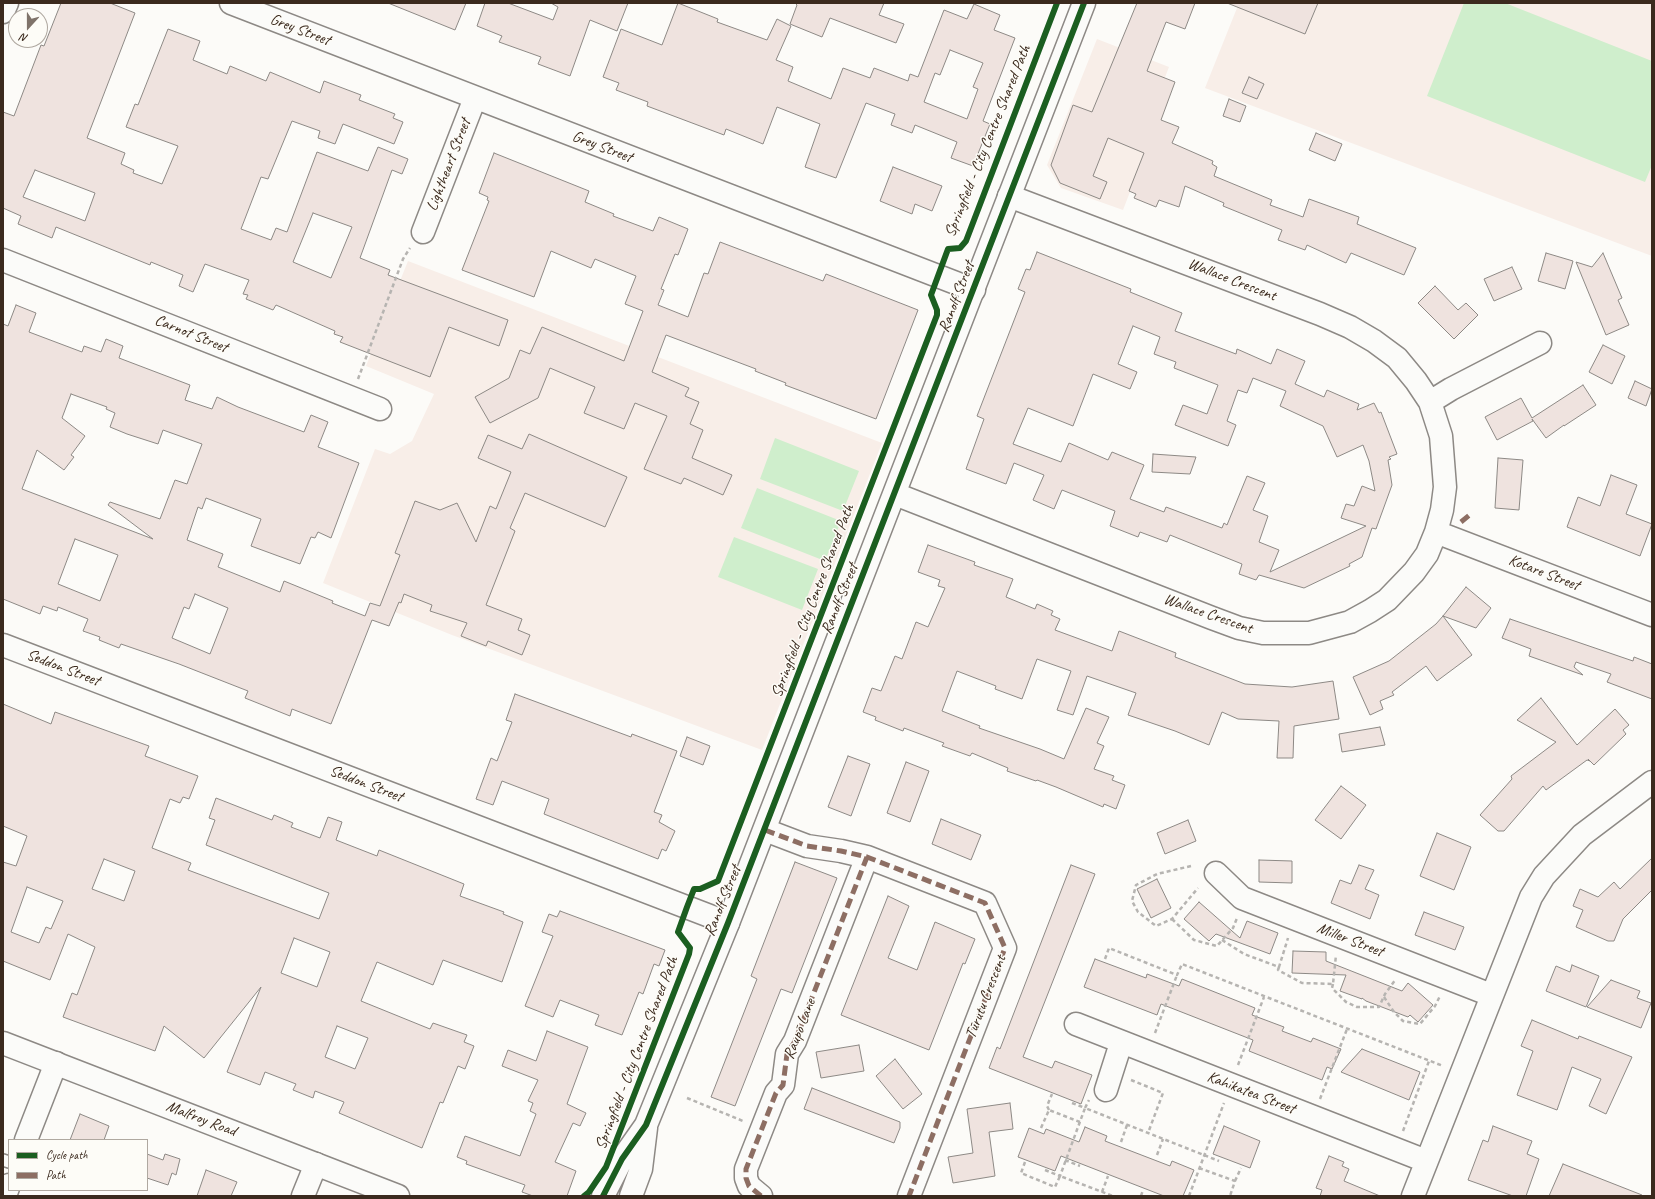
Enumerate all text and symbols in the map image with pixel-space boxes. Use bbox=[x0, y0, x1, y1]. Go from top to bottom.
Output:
north arrow bbox=[8, 8, 48, 48]
street label: Grey Street bbox=[267, 10, 333, 50]
text: N bbox=[18, 31, 30, 46]
street label: Springfield - City Centre Shared Path bbox=[941, 42, 1035, 240]
street label: Lightheart Street bbox=[423, 116, 475, 214]
street label: Grey Street bbox=[569, 127, 635, 167]
street label: Wallace Crescent bbox=[1185, 254, 1279, 306]
street label: Ranolf Street bbox=[935, 259, 979, 335]
street label: Carnot Street bbox=[152, 311, 230, 357]
street label: Springfield - City Centre Shared Path bbox=[767, 502, 859, 700]
street label: Kotare Street bbox=[1506, 551, 1582, 595]
street label: Ranolf Street bbox=[817, 561, 863, 637]
street label: Wallace Crescent bbox=[1161, 590, 1255, 638]
street label: Seddon Street bbox=[24, 645, 102, 691]
street label: Seddon Street bbox=[327, 761, 405, 807]
street label: Ranolf Street bbox=[700, 863, 746, 939]
street label: Miller Street bbox=[1314, 919, 1386, 961]
street label: Tūrutu Crescent bbox=[961, 953, 1011, 1041]
street label: Springfield - City Centre Shared Path bbox=[591, 954, 683, 1152]
street label: Raupō Lane bbox=[780, 996, 820, 1062]
street label: Kahikatea Street bbox=[1204, 1067, 1298, 1119]
street label: Malfroy Road bbox=[163, 1097, 239, 1141]
legend bbox=[8, 1139, 148, 1191]
text: Cycle path bbox=[46, 1147, 88, 1163]
text: Path bbox=[46, 1167, 66, 1183]

